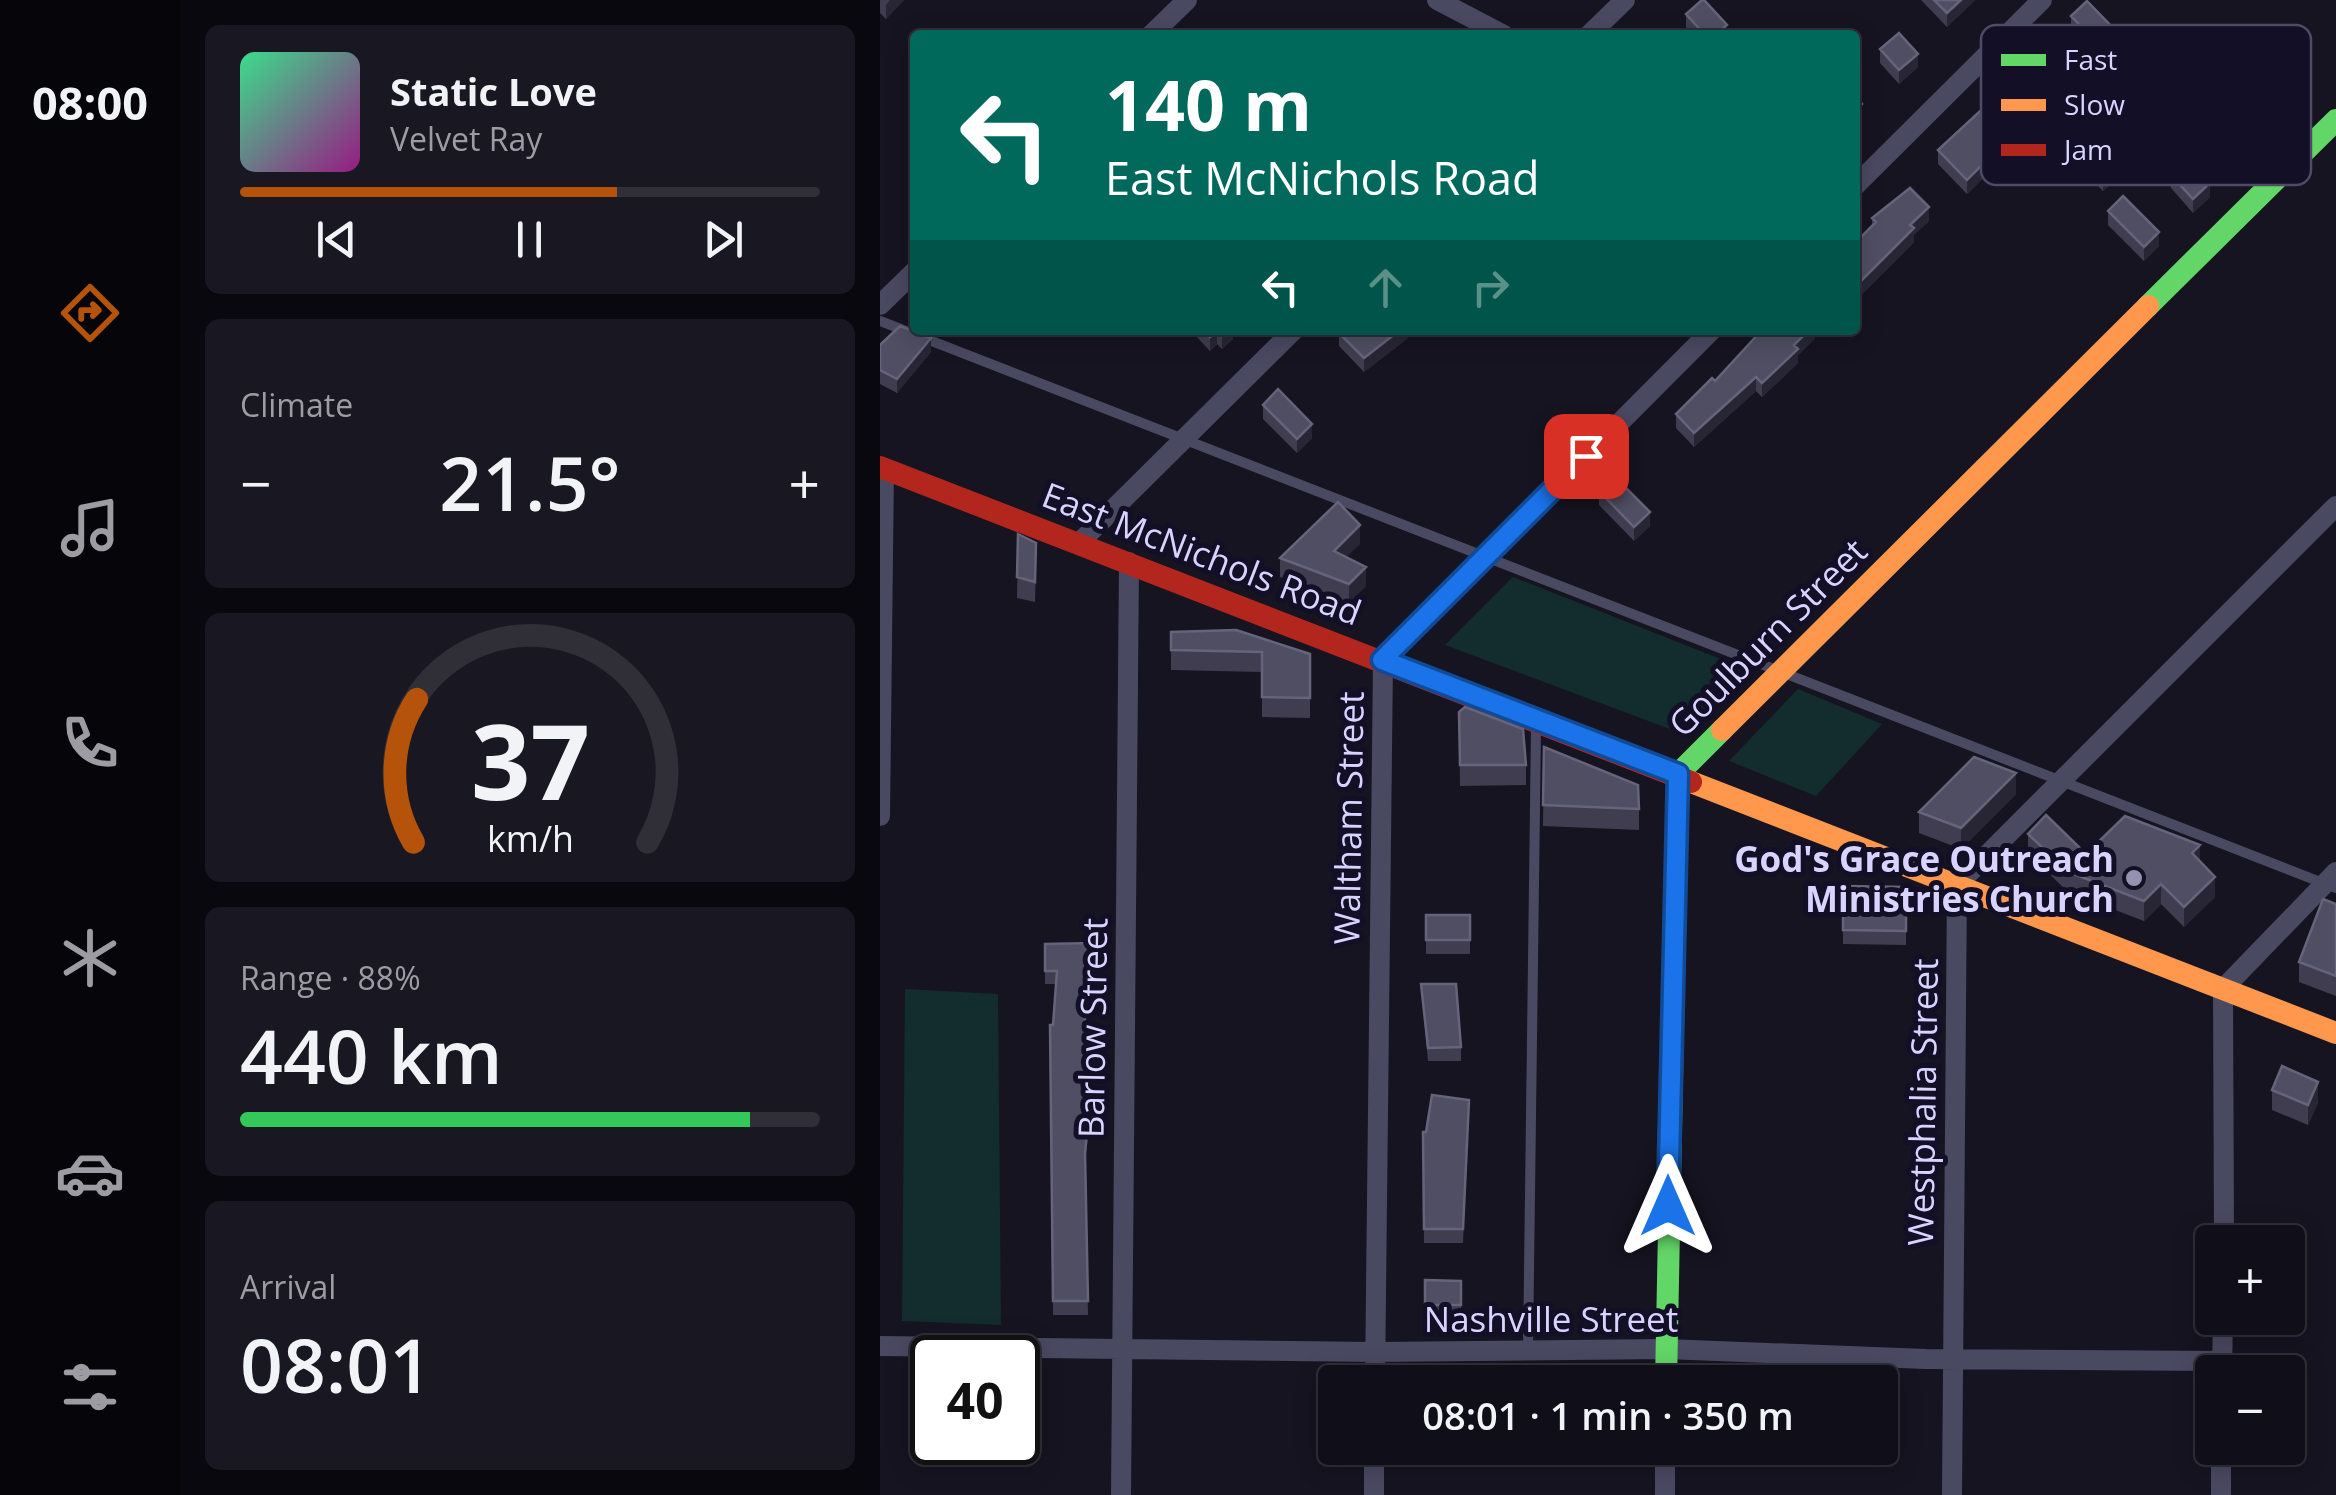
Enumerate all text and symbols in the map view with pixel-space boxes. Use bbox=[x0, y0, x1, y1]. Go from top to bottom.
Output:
legend bbox=[1981, 25, 2311, 185]
text: Fast bbox=[2064, 40, 2117, 78]
text: 140 m bbox=[1105, 56, 1312, 152]
text: Static Love bbox=[390, 65, 597, 117]
icon: left bbox=[940, 70, 1070, 200]
text: 08:00 bbox=[32, 72, 148, 133]
text: Slow bbox=[2064, 85, 2125, 123]
text: Velvet Ray bbox=[390, 117, 542, 160]
text: Jam bbox=[2061, 130, 2113, 168]
text: East McNichols Road bbox=[1105, 147, 1540, 208]
icon: previous bbox=[309, 212, 364, 267]
icon: pause bbox=[502, 212, 557, 267]
icon: next bbox=[696, 212, 751, 267]
icon: left bbox=[1253, 260, 1308, 315]
icon: ahead bbox=[1358, 260, 1413, 315]
icon: right bbox=[1463, 260, 1518, 315]
icon: directions bbox=[55, 278, 125, 348]
text: Climate bbox=[240, 383, 353, 426]
pin bbox=[1544, 414, 1629, 499]
icon: arrive bbox=[1559, 429, 1614, 484]
text: 21.5° bbox=[439, 431, 621, 533]
text: − bbox=[240, 445, 271, 520]
text: + bbox=[789, 445, 820, 520]
street label: East McNichols Road bbox=[1036, 470, 1368, 636]
icon: music bbox=[55, 493, 125, 563]
street label: Goulburn Street bbox=[1658, 528, 1876, 746]
text: 37 bbox=[471, 689, 589, 830]
street label: Waltham Street bbox=[1322, 691, 1374, 945]
icon: phone bbox=[55, 708, 125, 778]
text: km/h bbox=[487, 814, 573, 862]
place label: God's Grace Outreach Ministries Church bbox=[1734, 835, 2114, 922]
marker: God's Grace Outreach Ministries Church bbox=[2123, 867, 2145, 889]
street label: Barlow Street bbox=[1067, 917, 1117, 1139]
icon: climate bbox=[55, 923, 125, 993]
text: Range · 88% bbox=[240, 956, 421, 999]
street label: Westphalia Street bbox=[1896, 958, 1948, 1246]
text: 440 km bbox=[240, 1004, 503, 1106]
icon: car bbox=[55, 1138, 125, 1208]
position arrow bbox=[1616, 1154, 1720, 1258]
map controls bbox=[2195, 1225, 2305, 1465]
button: + bbox=[2195, 1225, 2305, 1335]
text: Arrival bbox=[240, 1265, 336, 1308]
street label: Nashville Street bbox=[1424, 1295, 1678, 1342]
text: 08:01 bbox=[240, 1313, 432, 1415]
speed limit sign: 40 bbox=[910, 1335, 1040, 1465]
icon: filters bbox=[55, 1352, 125, 1422]
button: − bbox=[2195, 1355, 2305, 1465]
text: 08:01 · 1 min · 350 m bbox=[1422, 1389, 1794, 1441]

